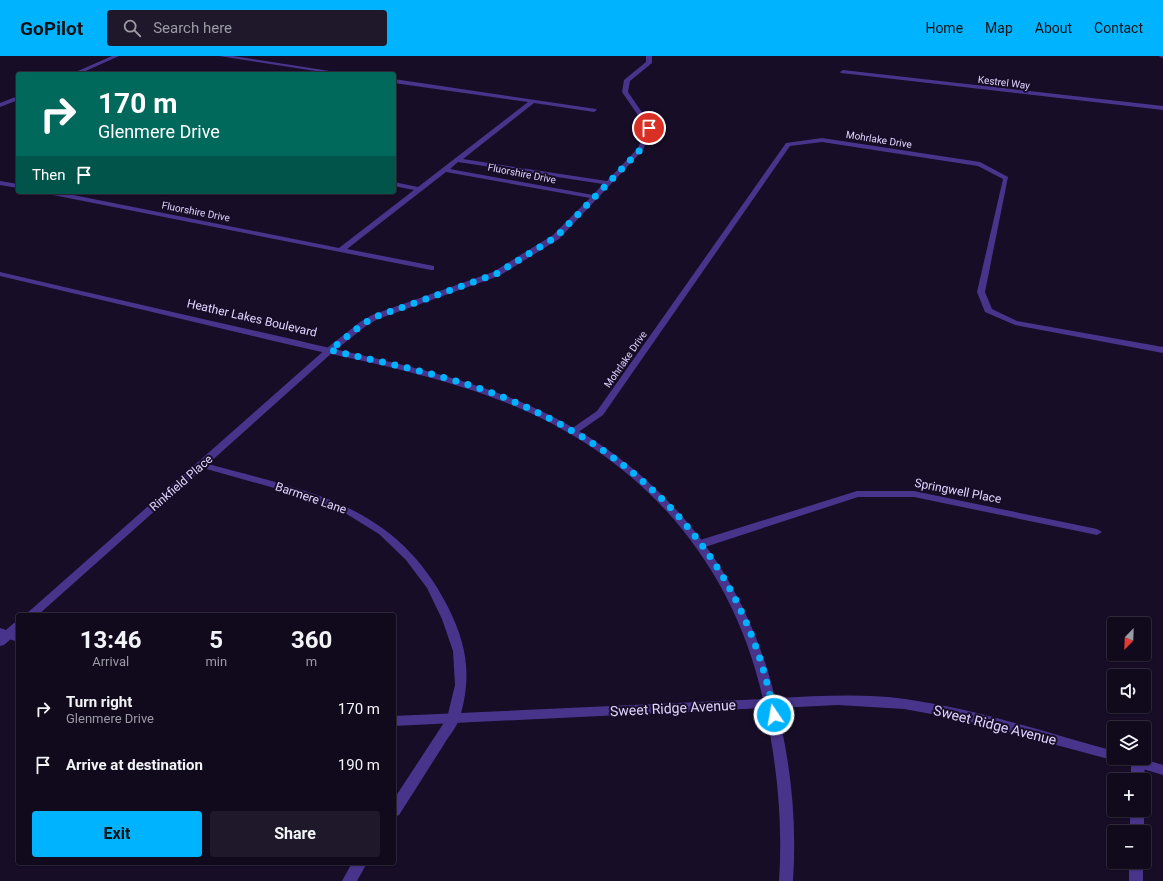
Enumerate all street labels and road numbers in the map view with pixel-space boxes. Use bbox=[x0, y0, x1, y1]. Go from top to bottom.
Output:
street label: Kestrel Way bbox=[977, 74, 1031, 91]
street label: Mohrlake Drive bbox=[845, 129, 913, 150]
street label: Fluorshire Drive bbox=[487, 161, 557, 185]
street label: Fluorshire Drive bbox=[161, 199, 231, 223]
street label: Heather Lakes Boulevard bbox=[186, 296, 318, 340]
street label: Mohrlake Drive bbox=[602, 329, 649, 390]
street label: Rinkfield Place bbox=[147, 452, 215, 514]
street label: Springwell Place bbox=[913, 476, 1003, 506]
street label: Barmere Lane bbox=[274, 479, 348, 517]
street label: Sweet Ridge Avenue bbox=[610, 697, 736, 719]
street label: Sweet Ridge Avenue bbox=[932, 702, 1058, 748]

